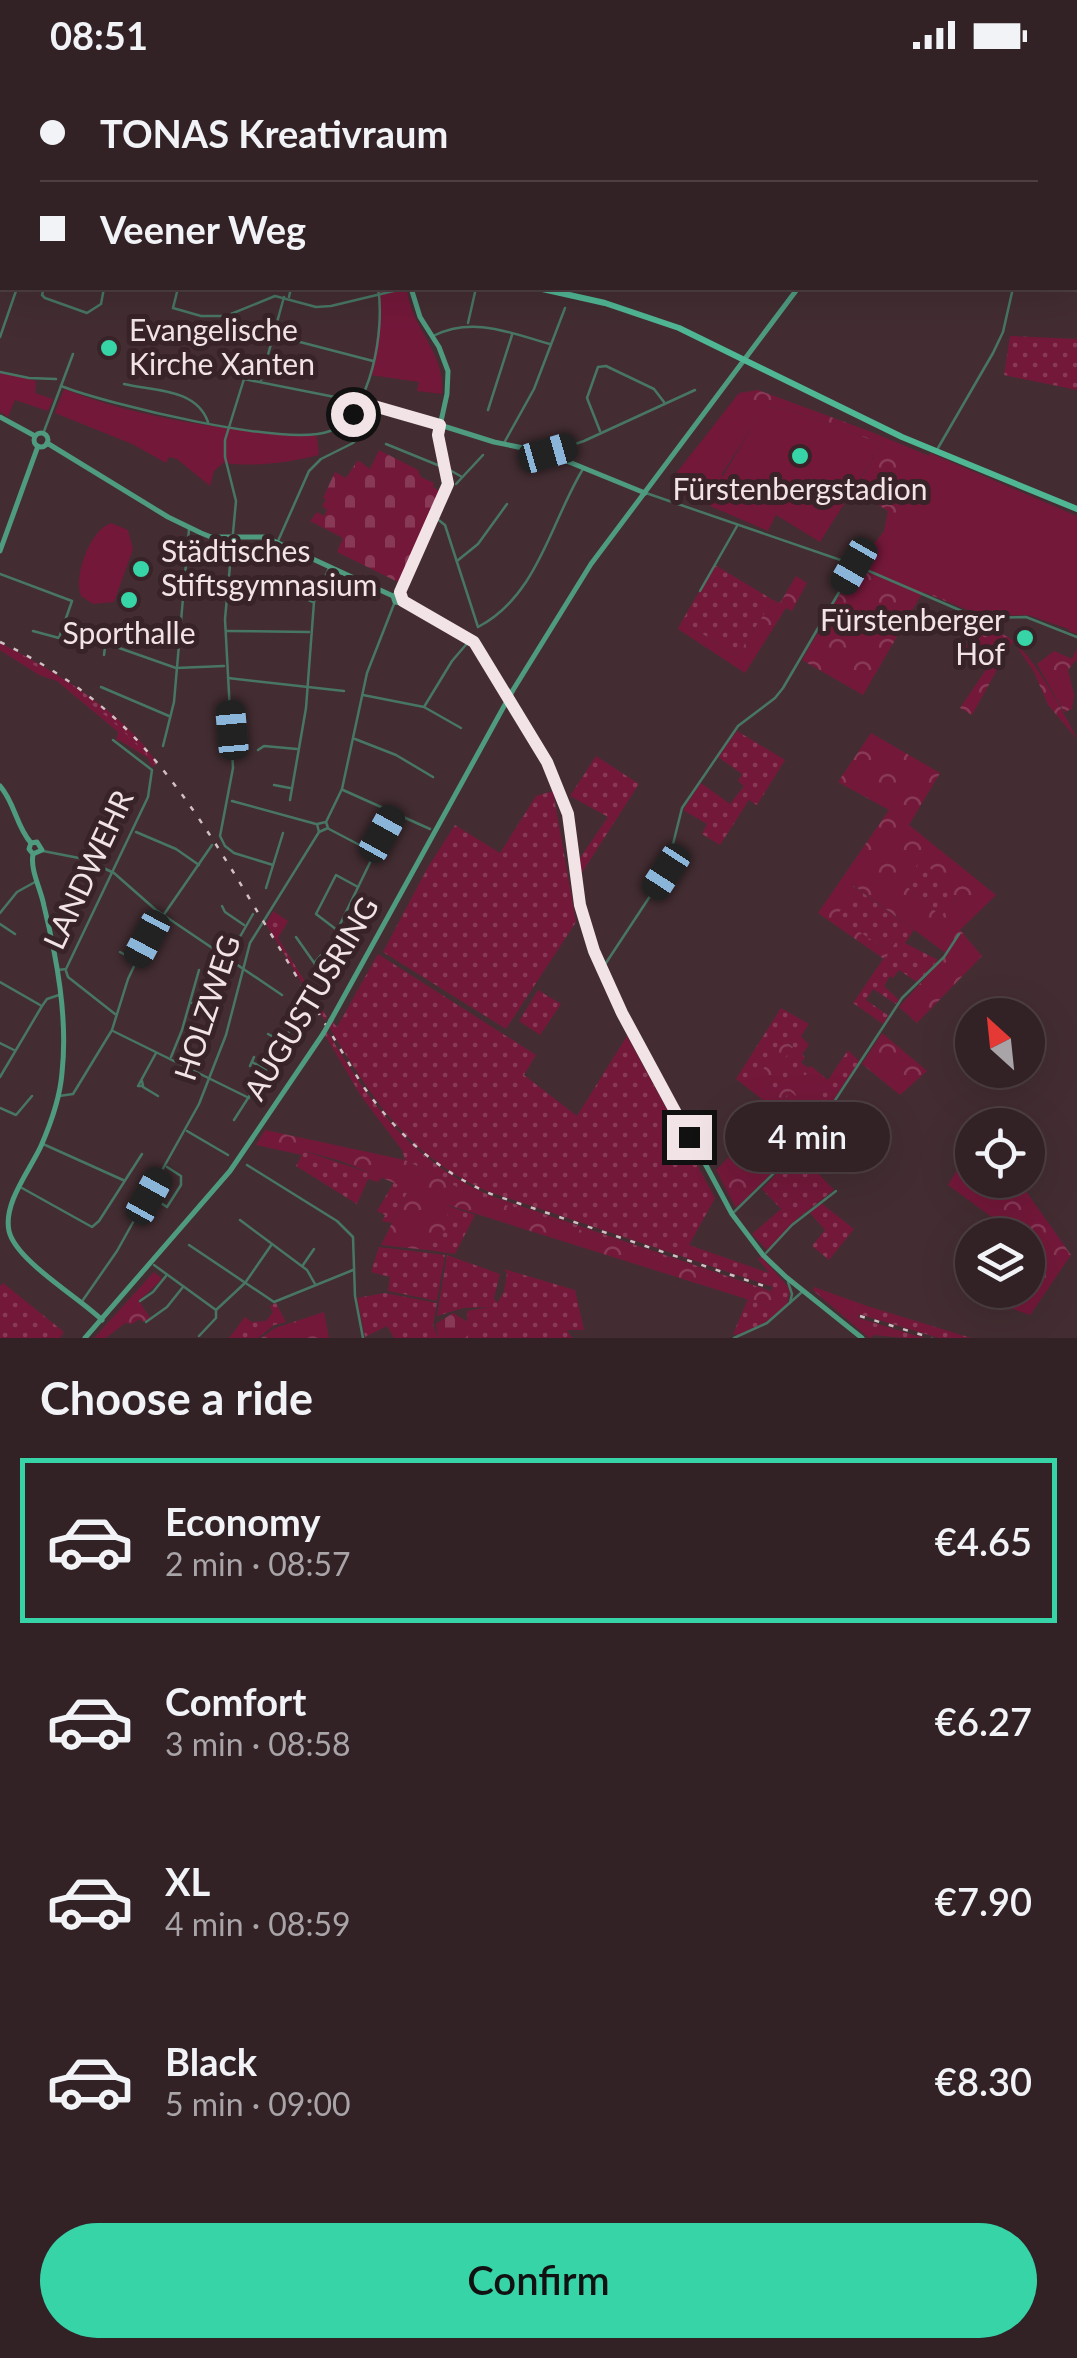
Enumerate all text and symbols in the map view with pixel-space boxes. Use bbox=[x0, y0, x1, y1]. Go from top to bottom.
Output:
text: 08:51 bbox=[50, 12, 148, 58]
text: TONAS Kreativraum bbox=[100, 110, 448, 156]
text: Veener Weg bbox=[100, 206, 306, 252]
place label: Evangelische Kirche Xanten bbox=[129, 311, 315, 381]
marker: Evangelische Kirche Xanten bbox=[98, 337, 120, 359]
route start bbox=[331, 392, 376, 437]
car bbox=[515, 430, 581, 476]
marker: Fürstenbergstadion bbox=[789, 445, 811, 467]
place label: Fürstenbergstadion bbox=[673, 470, 927, 506]
place label: Städtisches Stiftsgymnasium bbox=[161, 532, 378, 602]
car bbox=[826, 533, 882, 599]
marker: Städtisches Stiftsgymnasium bbox=[130, 558, 152, 580]
marker: Sporthalle bbox=[118, 589, 140, 611]
place label: Fürstenberger Hof bbox=[820, 601, 1005, 671]
place label: Sporthalle bbox=[62, 614, 196, 650]
marker: Fürstenberger Hof bbox=[1014, 627, 1036, 649]
car bbox=[214, 699, 250, 761]
street label: LANDWEHR bbox=[35, 784, 140, 954]
car bbox=[354, 800, 410, 868]
car bbox=[637, 839, 695, 905]
street label: AUGUSTUSRING bbox=[236, 890, 385, 1106]
car bbox=[120, 905, 174, 973]
street label: HOLZWEG bbox=[166, 930, 246, 1084]
north arrow bbox=[955, 998, 1045, 1088]
map controls bbox=[955, 998, 1045, 1308]
callout: 4 min bbox=[724, 1102, 889, 1172]
button: locate bbox=[955, 1108, 1045, 1198]
route end bbox=[667, 1115, 712, 1160]
text: 4 min bbox=[768, 1117, 847, 1156]
car bbox=[121, 1162, 177, 1230]
button: layers bbox=[955, 1218, 1045, 1308]
text: Choose a ride bbox=[40, 1371, 313, 1425]
icon: car bbox=[45, 1496, 135, 1586]
text: Economy bbox=[165, 1498, 320, 1544]
text: €4.65 bbox=[935, 1518, 1032, 1564]
text: 2 min · 08:57 bbox=[165, 1544, 351, 1583]
icon: car bbox=[45, 1676, 135, 1766]
text: Comfort bbox=[165, 1678, 306, 1724]
text: €6.27 bbox=[935, 1698, 1032, 1744]
text: 3 min · 08:58 bbox=[165, 1724, 351, 1763]
icon: car bbox=[45, 1856, 135, 1946]
text: XL bbox=[165, 1858, 210, 1904]
text: €7.90 bbox=[935, 1878, 1032, 1924]
text: 4 min · 08:59 bbox=[165, 1904, 351, 1943]
icon: car bbox=[45, 2036, 135, 2126]
text: Black bbox=[165, 2038, 257, 2084]
text: €8.30 bbox=[935, 2058, 1032, 2104]
text: 5 min · 09:00 bbox=[165, 2084, 351, 2123]
button: Confirm bbox=[40, 2223, 1037, 2338]

